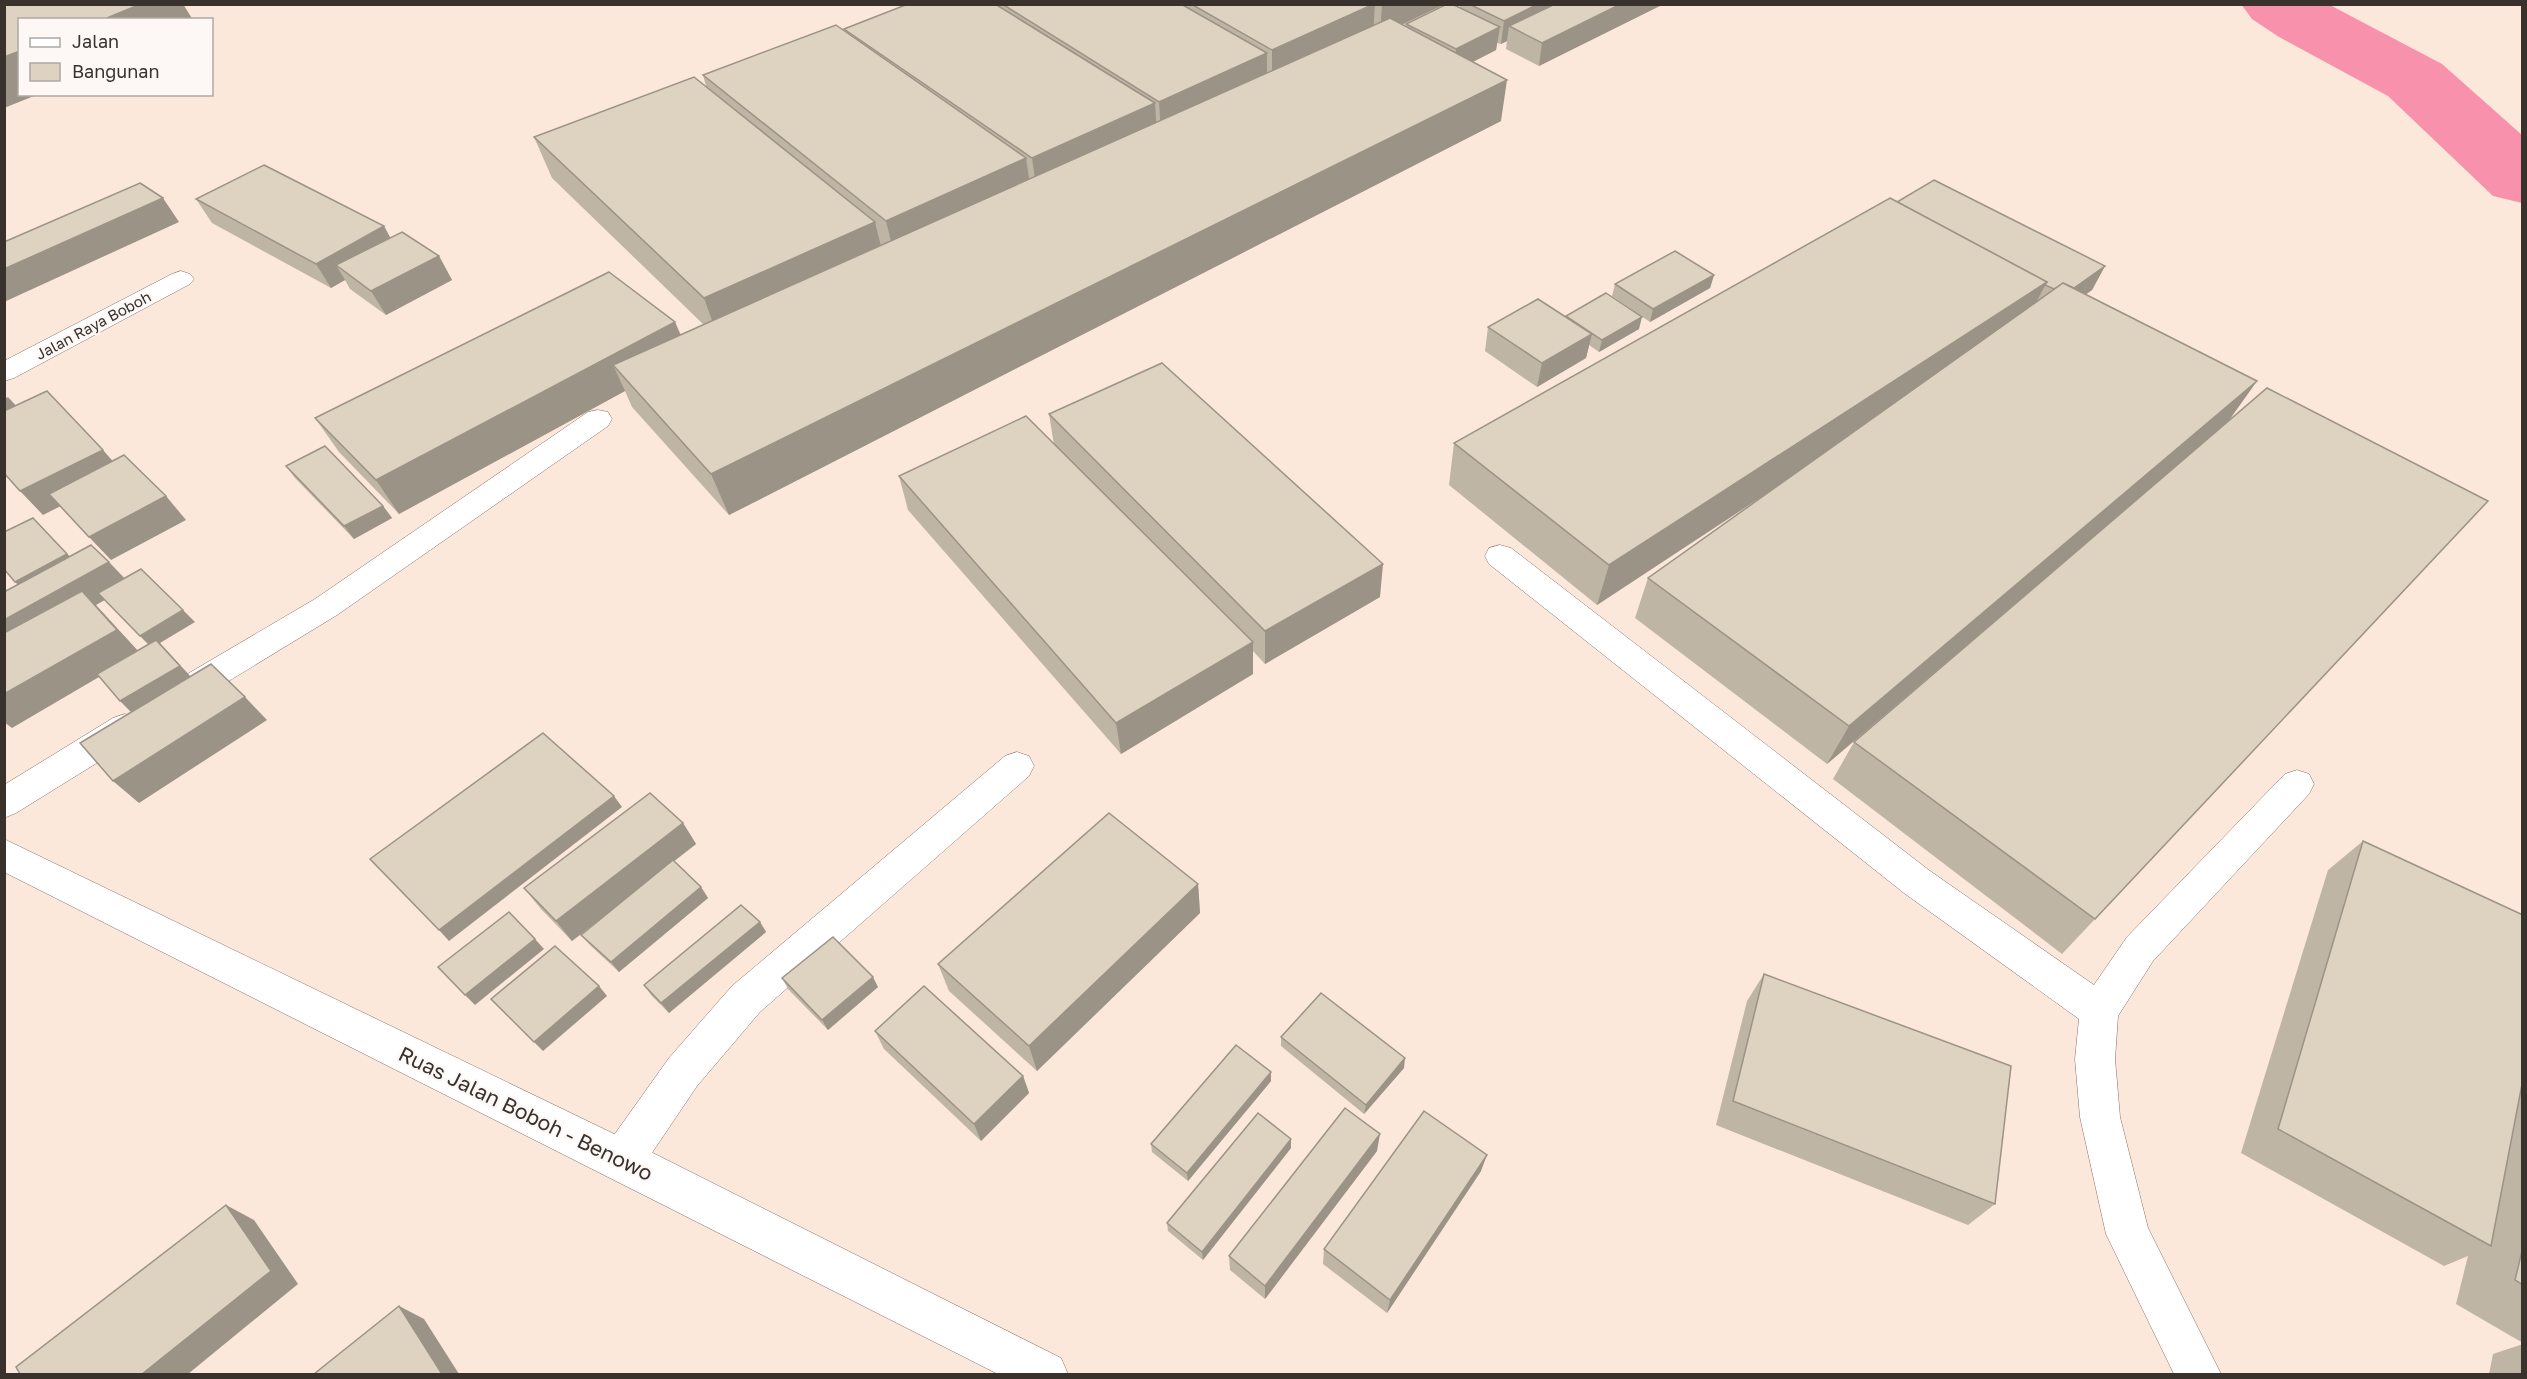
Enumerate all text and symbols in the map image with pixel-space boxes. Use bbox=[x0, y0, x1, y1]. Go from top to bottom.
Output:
legend bbox=[18, 18, 213, 96]
text: Jalan bbox=[72, 30, 119, 52]
text: Bangunan bbox=[72, 60, 160, 82]
street label: Jalan Raya Boboh bbox=[32, 287, 154, 363]
street label: Ruas Jalan Boboh - Benowo bbox=[395, 1040, 657, 1186]

